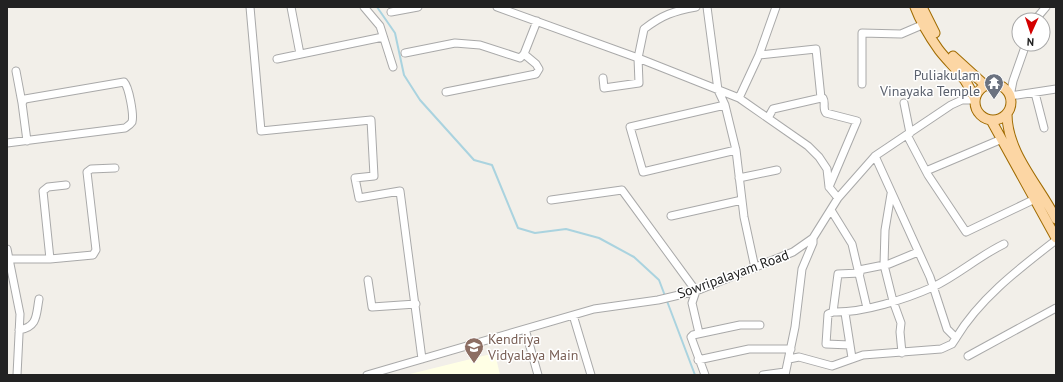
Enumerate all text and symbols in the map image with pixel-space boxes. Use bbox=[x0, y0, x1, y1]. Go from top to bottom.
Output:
north arrow bbox=[1011, 12, 1051, 52]
text: N bbox=[1026, 35, 1034, 49]
place label: Puliakulam Vinayaka Temple bbox=[879, 66, 980, 100]
temple icon: Puliakulam Vinayaka Temple bbox=[983, 72, 1005, 100]
street label: Sowripalayam Road bbox=[675, 245, 791, 303]
place label: Kendriya Vidyalaya Main bbox=[487, 330, 578, 364]
school or university icon: Kendriya Vidyalaya Main bbox=[463, 336, 485, 364]

